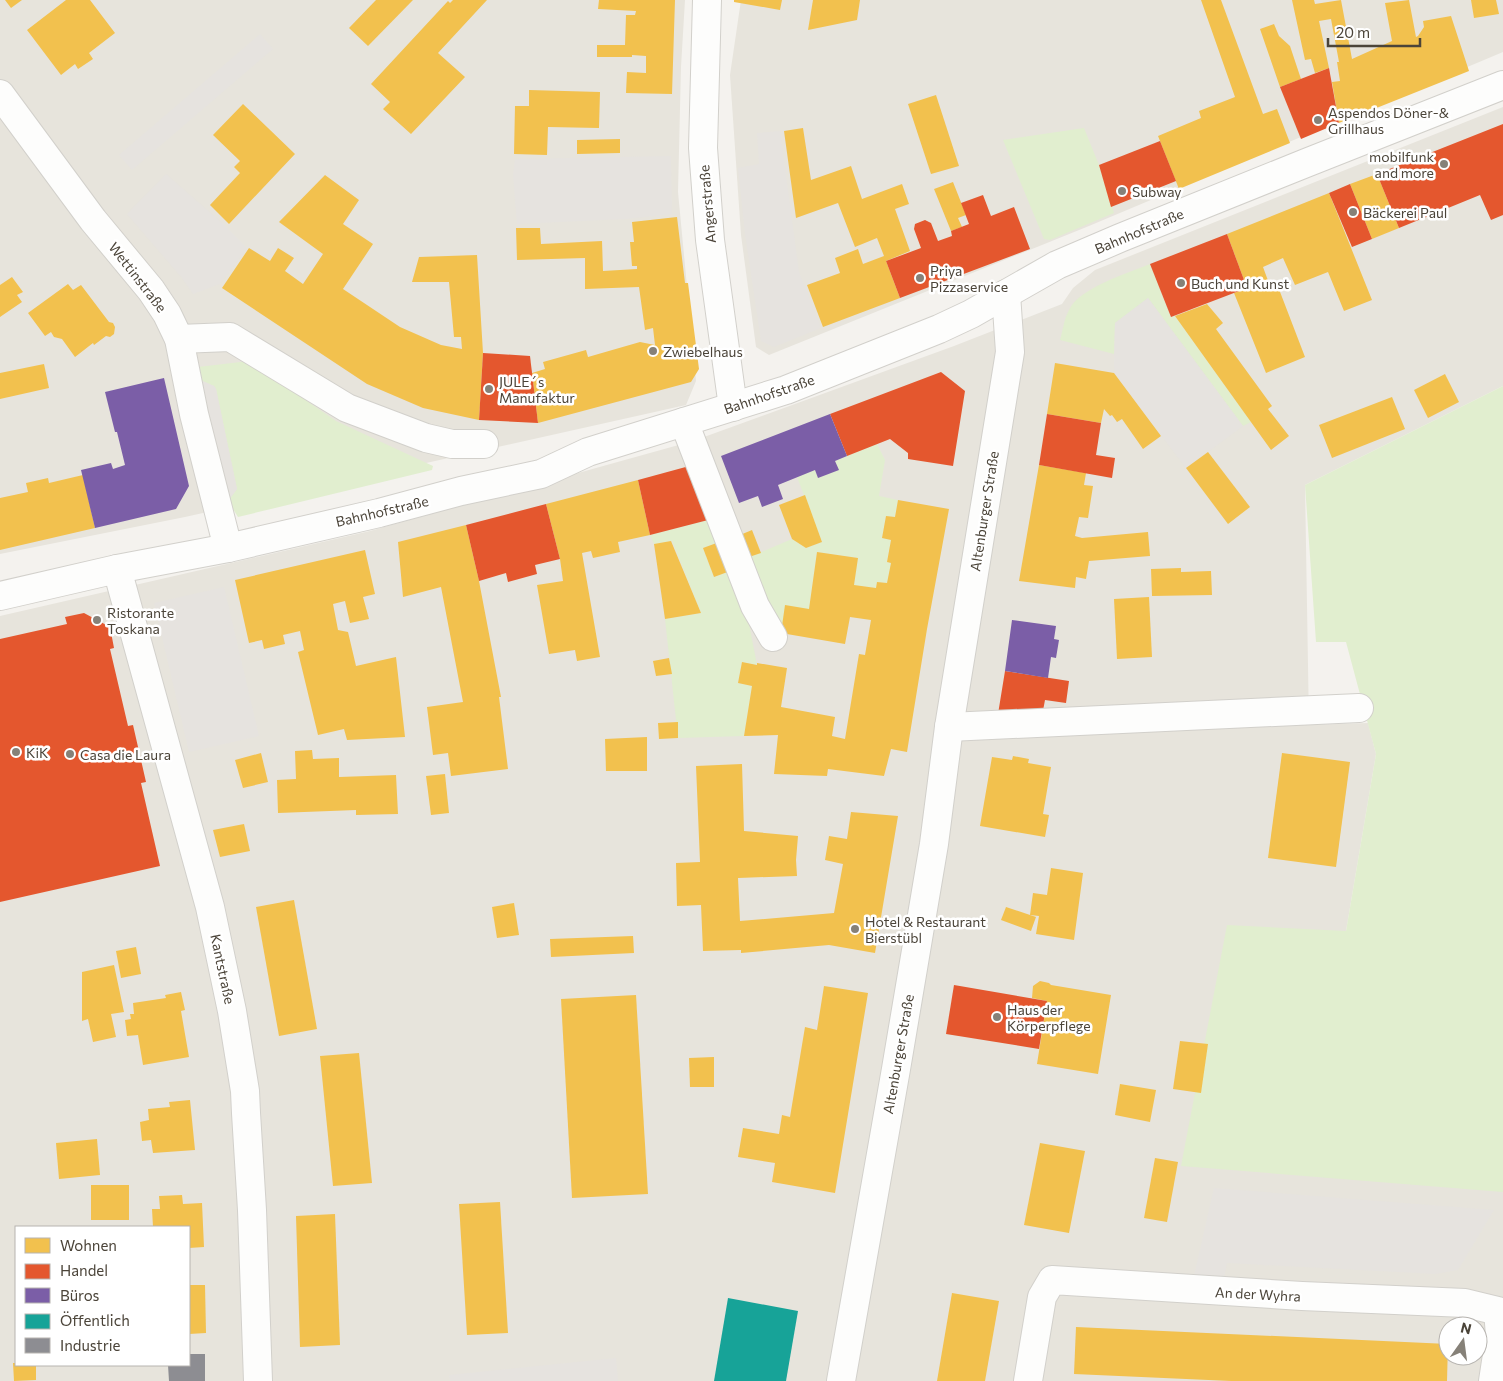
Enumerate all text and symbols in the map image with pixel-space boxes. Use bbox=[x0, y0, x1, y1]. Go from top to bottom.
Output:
scale bar bbox=[1328, 15, 1420, 47]
text: 20 m bbox=[1336, 23, 1370, 41]
place label: Aspendos Döner-& Grillhaus bbox=[1328, 104, 1450, 137]
marker: Aspendos Döner-& Grillhaus bbox=[1312, 114, 1324, 126]
place label: mobilfunk and more bbox=[1369, 148, 1434, 181]
marker: mobilfunk and more bbox=[1438, 158, 1450, 170]
street label: Angerstraße bbox=[695, 164, 719, 244]
place label: Subway bbox=[1132, 183, 1182, 200]
marker: Subway bbox=[1116, 185, 1128, 197]
place label: Bäckerei Paul bbox=[1363, 204, 1447, 221]
street label: Bahnhofstraße bbox=[1092, 205, 1186, 257]
marker: Bäckerei Paul bbox=[1347, 206, 1359, 218]
street label: Wettinstraße bbox=[105, 239, 171, 315]
place label: Priya Pizzaservice bbox=[930, 262, 1008, 295]
marker: Priya Pizzaservice bbox=[914, 272, 926, 284]
place label: Buch und Kunst bbox=[1191, 275, 1289, 292]
marker: Buch und Kunst bbox=[1175, 277, 1187, 289]
place label: Zwiebelhaus bbox=[663, 343, 743, 360]
marker: Zwiebelhaus bbox=[647, 345, 659, 357]
street label: Bahnhofstraße bbox=[721, 371, 817, 417]
place label: JULE´s Manufaktur bbox=[499, 373, 575, 406]
marker: JULE´s Manufaktur bbox=[483, 383, 495, 395]
street label: Altenburger Straße bbox=[966, 450, 1002, 572]
street label: Bahnhofstraße bbox=[334, 492, 430, 530]
place label: Ristorante Toskana bbox=[107, 604, 174, 637]
marker: Ristorante Toskana bbox=[91, 614, 103, 626]
place label: KiK bbox=[26, 744, 48, 761]
marker: KiK bbox=[10, 746, 22, 758]
place label: Casa die Laura bbox=[80, 746, 171, 763]
marker: Casa die Laura bbox=[64, 748, 76, 760]
place label: Hotel & Restaurant Bierstübl bbox=[865, 913, 986, 946]
marker: Hotel & Restaurant Bierstübl bbox=[849, 923, 861, 935]
street label: Kantstraße bbox=[207, 932, 239, 1006]
street label: Altenburger Straße bbox=[879, 993, 917, 1115]
place label: Haus der Körperpflege bbox=[1007, 1001, 1091, 1034]
marker: Haus der Körperpflege bbox=[991, 1011, 1003, 1023]
legend bbox=[15, 1226, 190, 1366]
text: Wohnen bbox=[60, 1236, 117, 1254]
text: Handel bbox=[60, 1261, 108, 1279]
street label: An der Wyhra bbox=[1215, 1283, 1301, 1305]
text: Büros bbox=[60, 1286, 100, 1304]
text: Öffentlich bbox=[60, 1311, 130, 1329]
north arrow bbox=[1438, 1316, 1488, 1366]
text: N bbox=[1459, 1318, 1473, 1337]
text: Industrie bbox=[60, 1336, 121, 1354]

